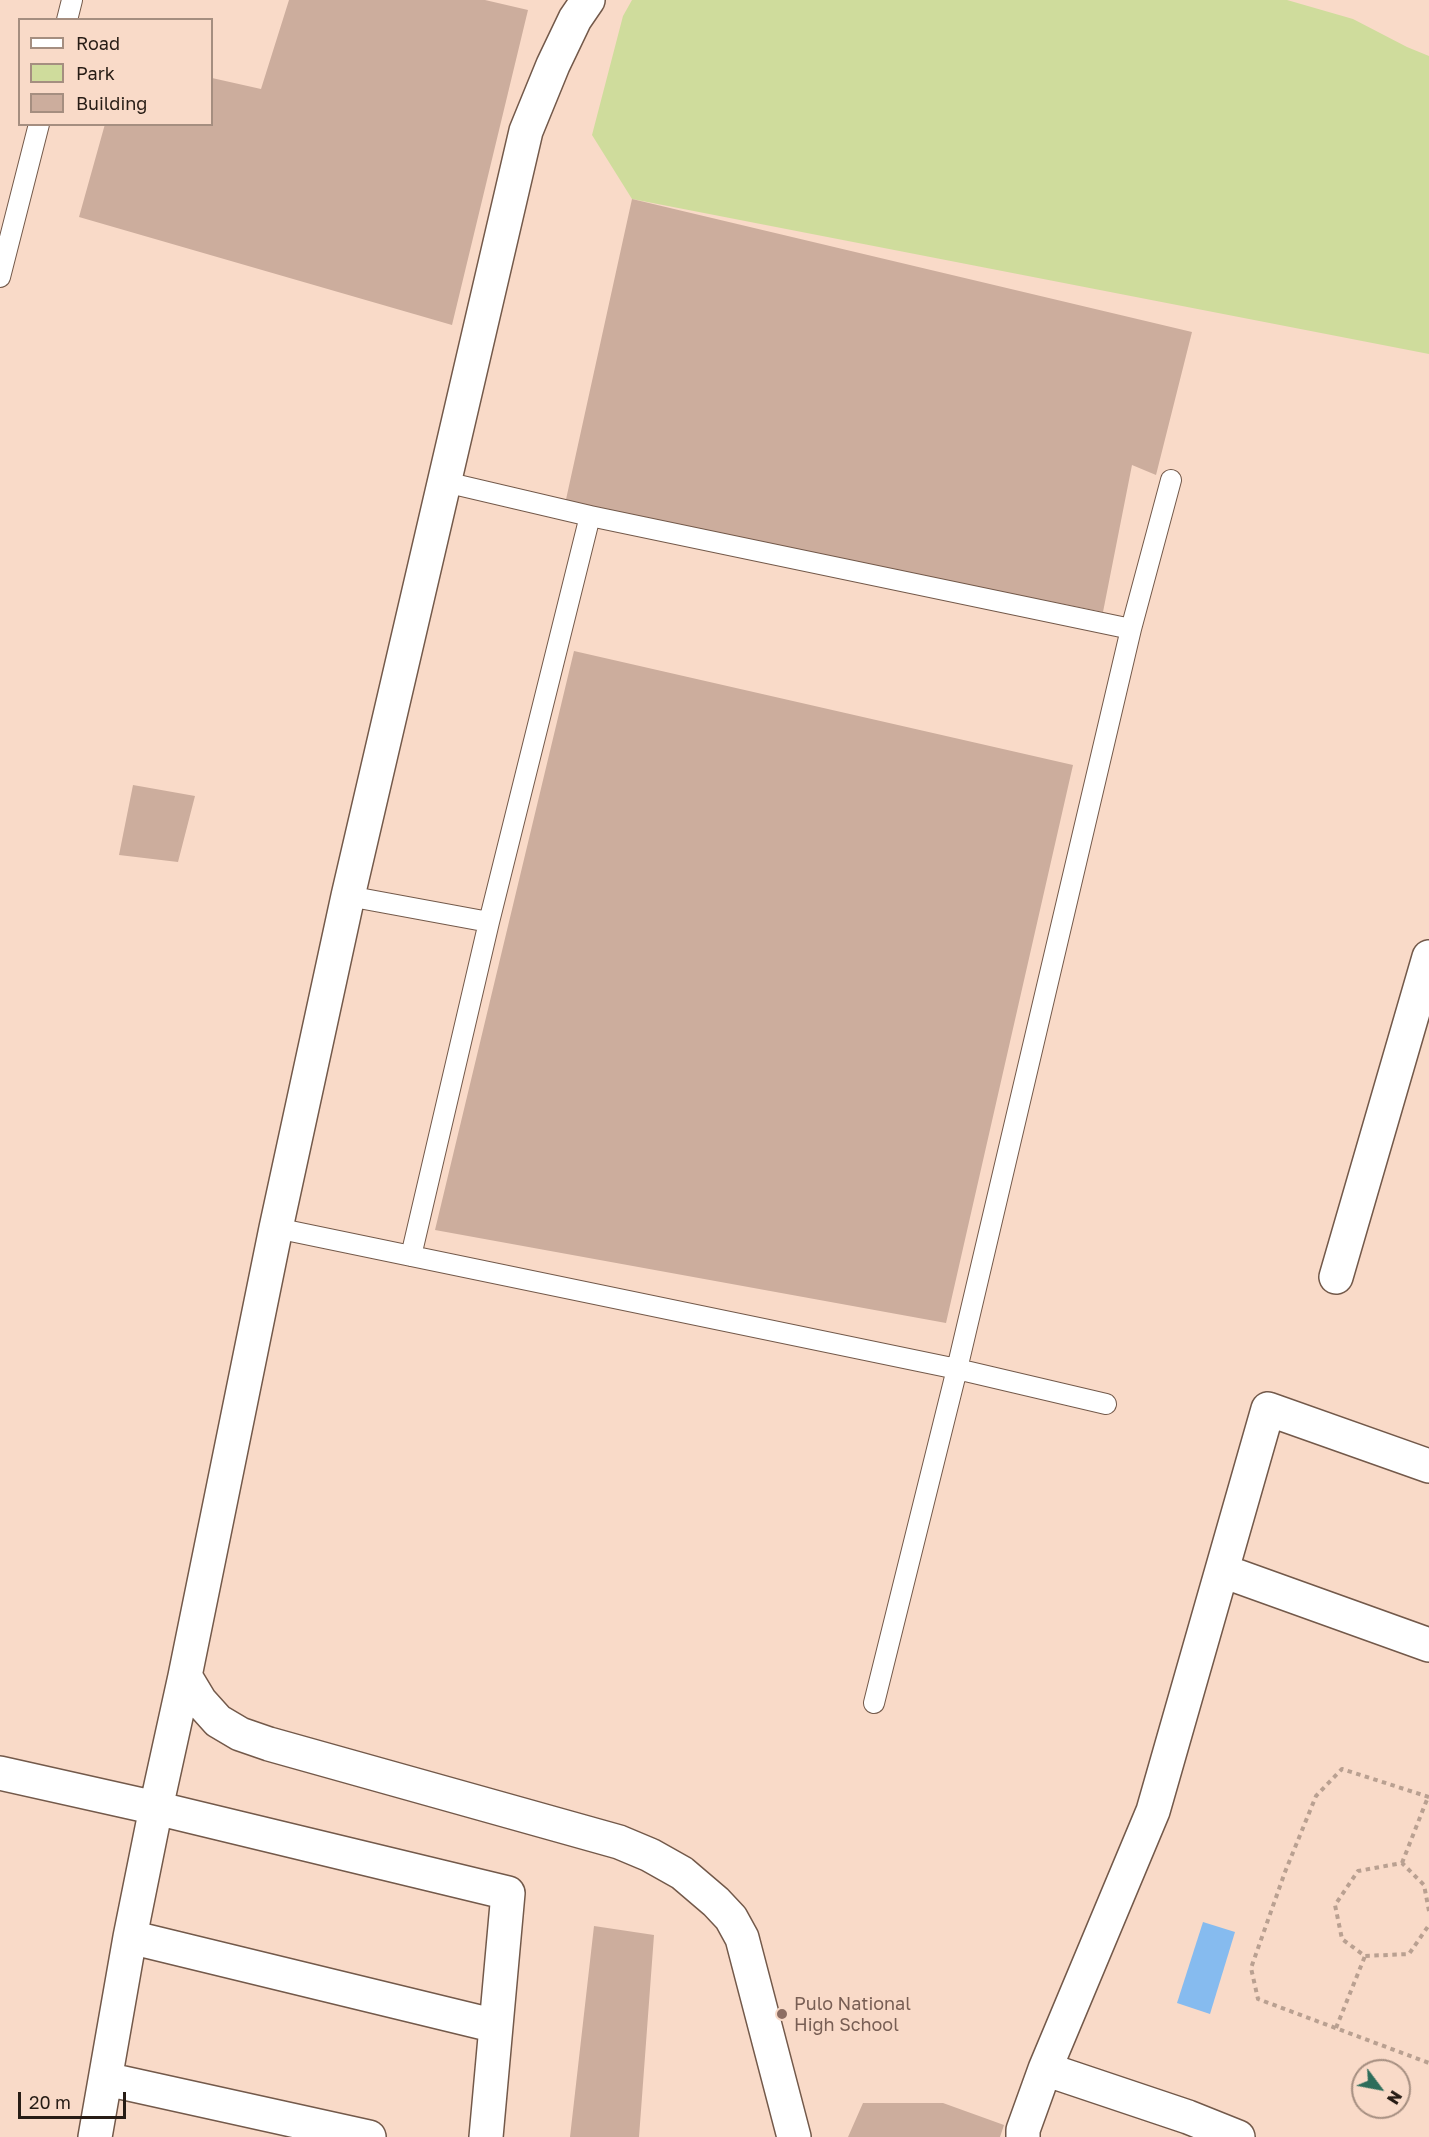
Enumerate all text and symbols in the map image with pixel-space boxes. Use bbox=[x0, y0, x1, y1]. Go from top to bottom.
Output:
legend bbox=[18, 18, 213, 126]
text: Road bbox=[76, 32, 120, 54]
text: Park bbox=[76, 62, 115, 84]
text: Building bbox=[76, 92, 147, 114]
place label: Pulo National High School bbox=[794, 1993, 911, 2036]
marker: Pulo National High School bbox=[775, 2007, 789, 2021]
north arrow bbox=[1351, 2059, 1411, 2119]
scale bar bbox=[21, 2080, 129, 2118]
text: N bbox=[1383, 2087, 1406, 2108]
text: 20 m bbox=[29, 2091, 71, 2113]

